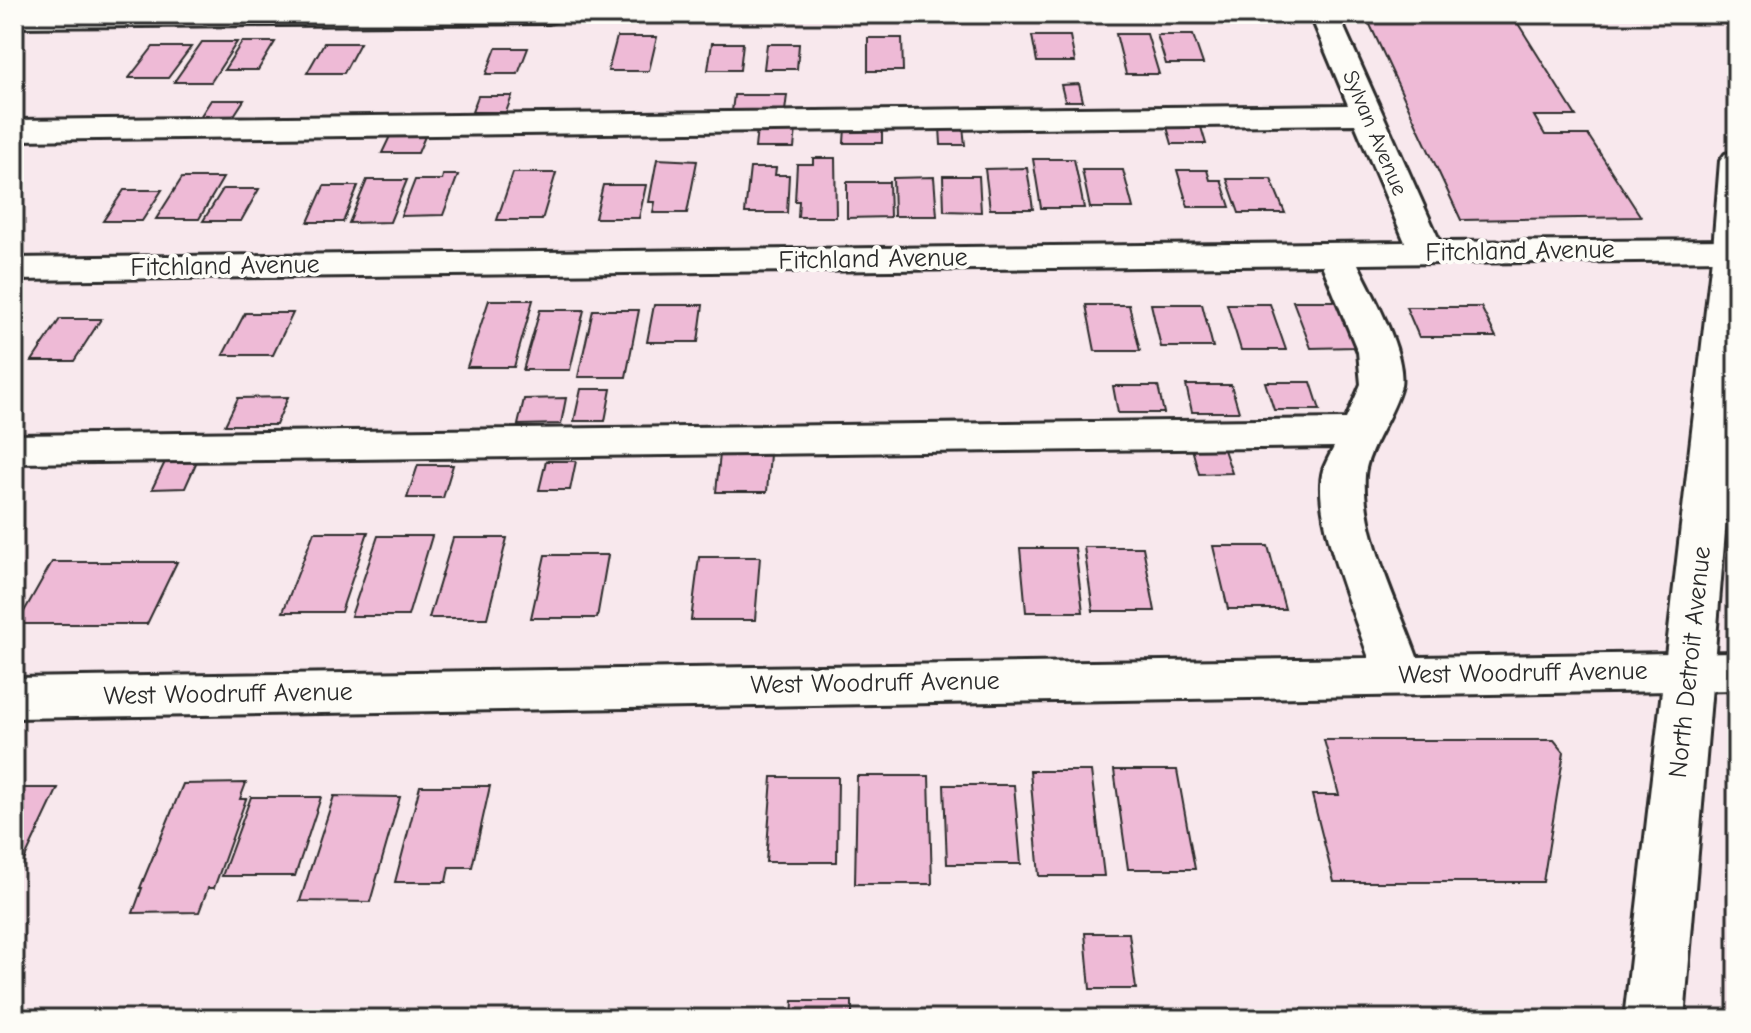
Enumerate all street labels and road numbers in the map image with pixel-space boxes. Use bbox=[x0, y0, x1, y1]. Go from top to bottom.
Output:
street label: Sylvan Avenue bbox=[1337, 67, 1413, 199]
street label: Fitchland Avenue bbox=[1425, 234, 1615, 268]
street label: Fitchland Avenue bbox=[778, 242, 968, 276]
street label: Fitchland Avenue bbox=[130, 249, 320, 283]
street label: North Detroit Avenue bbox=[1663, 545, 1717, 779]
street label: West Woodruff Avenue bbox=[1398, 656, 1648, 690]
street label: West Woodruff Avenue bbox=[750, 666, 1000, 700]
street label: West Woodruff Avenue bbox=[103, 677, 353, 711]

